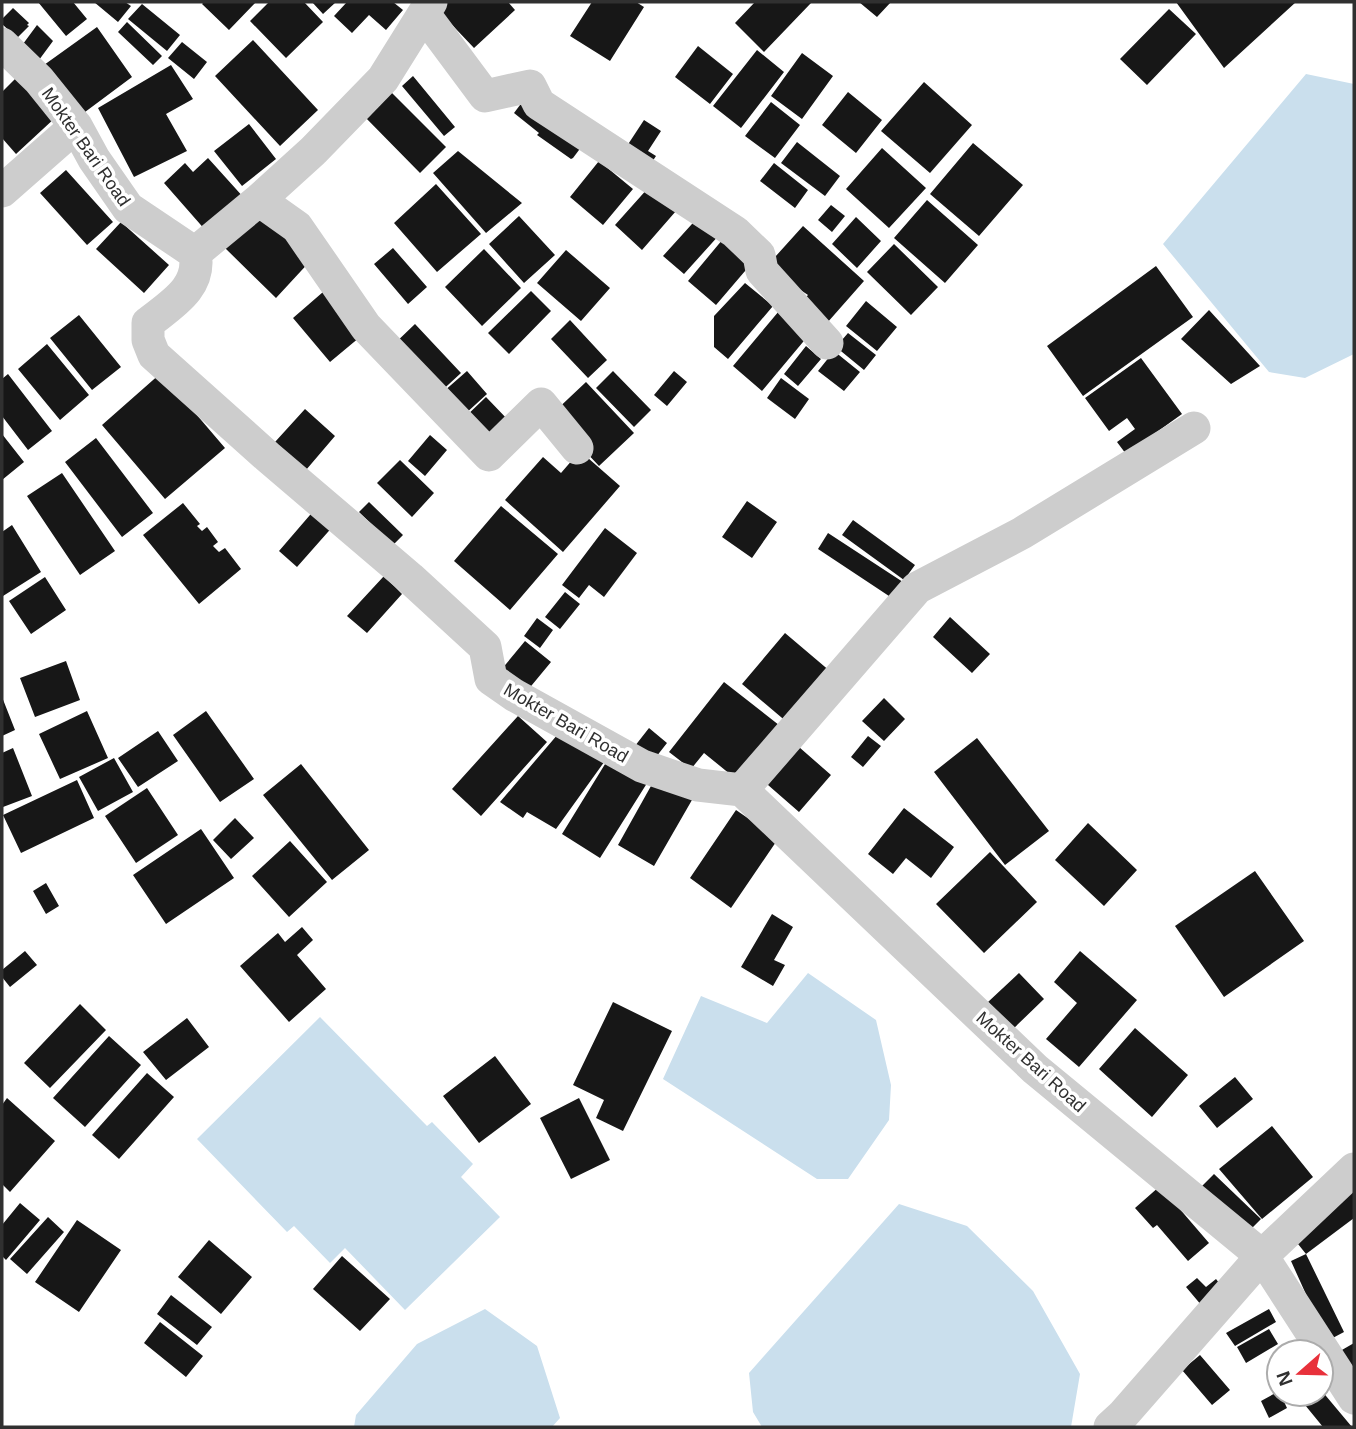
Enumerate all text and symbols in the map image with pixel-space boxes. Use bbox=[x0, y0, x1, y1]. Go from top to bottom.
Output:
street label: Mokter Bari Road bbox=[38, 84, 134, 210]
street label: Mokter Bari Road bbox=[500, 679, 632, 767]
street label: Mokter Bari Road bbox=[972, 1008, 1090, 1116]
north arrow bbox=[1265, 1338, 1335, 1408]
text: N bbox=[1272, 1369, 1297, 1389]

